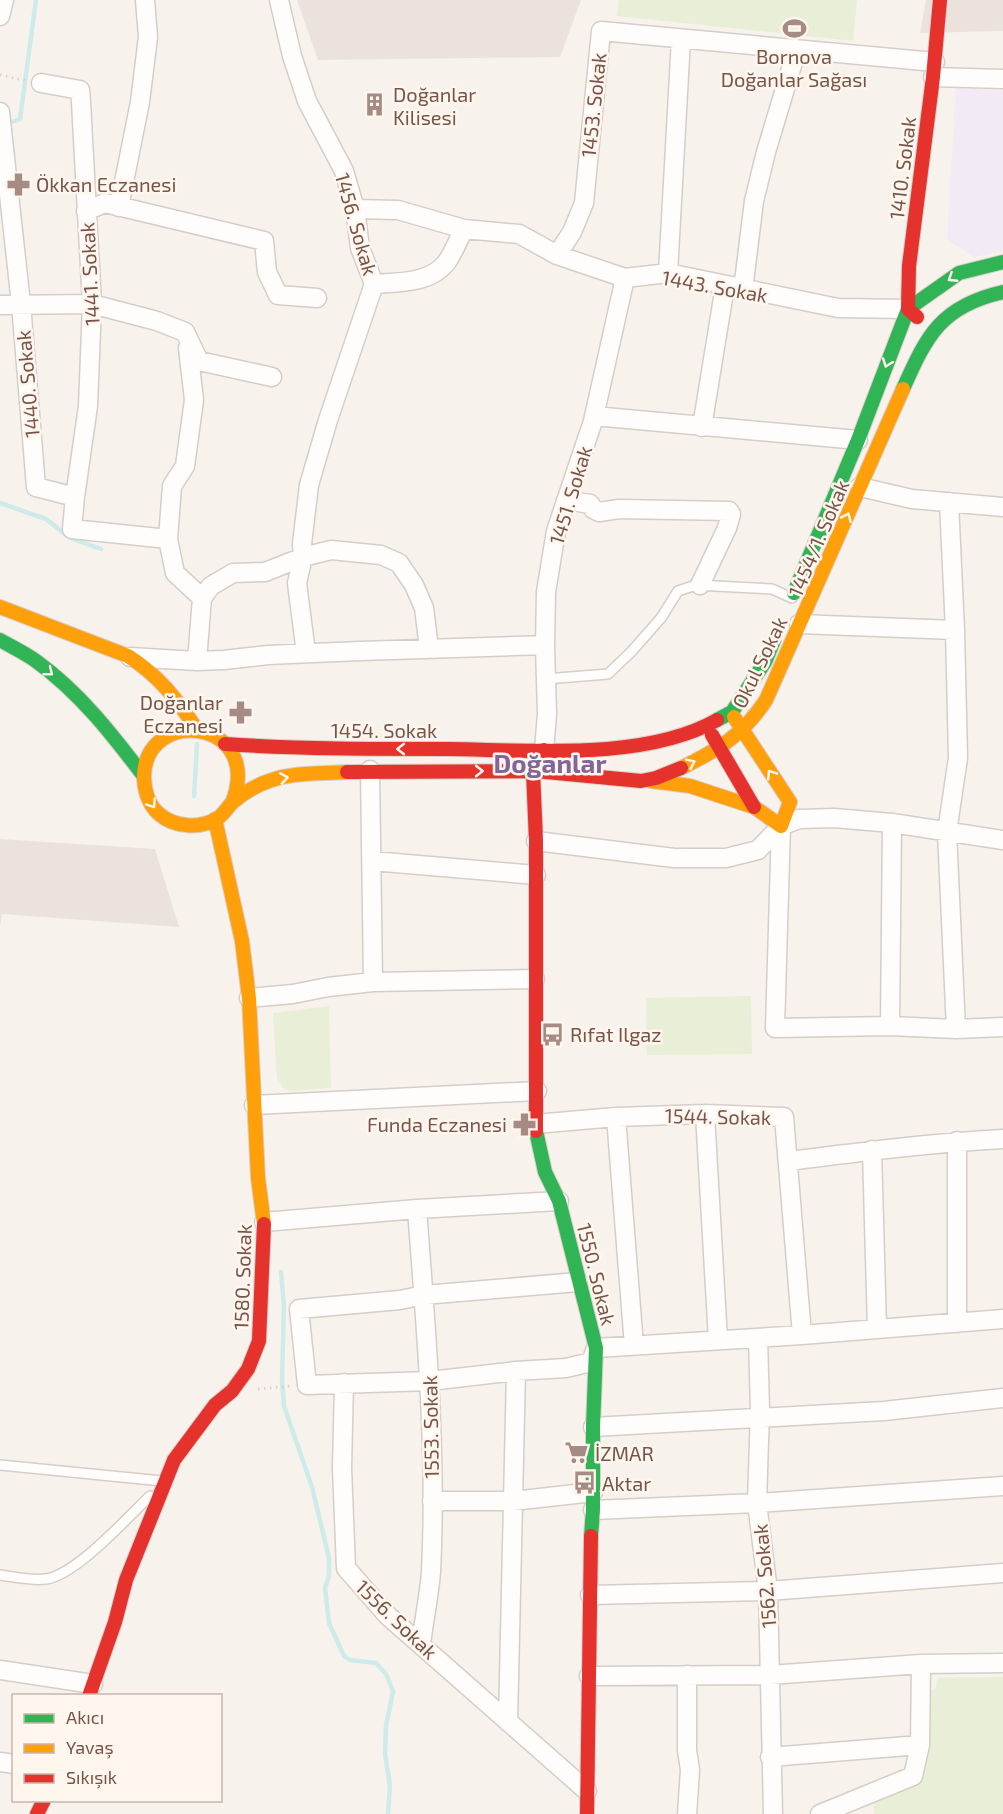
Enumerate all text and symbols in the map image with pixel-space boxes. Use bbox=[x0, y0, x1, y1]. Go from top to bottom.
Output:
sports icon: Bornova Doğanlar Sağası bbox=[781, 15, 807, 41]
place label: Bornova Doğanlar Sağası bbox=[721, 44, 867, 91]
street label: 1453. Sokak bbox=[576, 52, 610, 158]
place label: Doğanlar Kilisesi bbox=[393, 82, 476, 129]
building icon: Doğanlar Kilisesi bbox=[362, 92, 388, 118]
street label: 1410. Sokak bbox=[884, 115, 920, 221]
street label: 1456. Sokak bbox=[331, 170, 383, 278]
pharmacy icon: Ökkan Eczanesi bbox=[5, 171, 31, 197]
place label: Ökkan Eczanesi bbox=[36, 172, 176, 196]
street label: 1441. Sokak bbox=[74, 222, 104, 326]
street label: 1443. Sokak bbox=[660, 265, 770, 307]
one-way arrow bbox=[948, 271, 958, 283]
street label: 1440. Sokak bbox=[10, 329, 44, 439]
one-way arrow bbox=[882, 357, 894, 368]
street label: 1451. Sokak bbox=[544, 443, 596, 547]
street label: 1454/1. Sokak bbox=[783, 476, 853, 600]
one-way arrow bbox=[840, 512, 852, 523]
street label: Okul Sokak bbox=[727, 612, 791, 712]
one-way arrow bbox=[42, 665, 53, 676]
place label: Doğanlar Eczanesi bbox=[140, 690, 223, 737]
pharmacy icon: Doğanlar Eczanesi bbox=[228, 700, 254, 726]
street label: 1454. Sokak bbox=[331, 718, 437, 742]
one-way arrow bbox=[397, 743, 406, 755]
district label: Doğanlar bbox=[494, 747, 606, 778]
one-way arrow bbox=[685, 759, 696, 770]
one-way arrow bbox=[475, 765, 484, 777]
one-way arrow bbox=[767, 770, 779, 780]
one-way arrow bbox=[279, 772, 289, 785]
one-way arrow bbox=[145, 798, 157, 808]
bus stop icon: Rıfat Ilgaz bbox=[539, 1021, 565, 1047]
place label: Rıfat Ilgaz bbox=[570, 1022, 661, 1046]
street label: 1544. Sokak bbox=[665, 1103, 771, 1129]
pharmacy icon: Funda Eczanesi bbox=[512, 1111, 538, 1137]
place label: Funda Eczanesi bbox=[367, 1112, 507, 1136]
street label: 1550. Sokak bbox=[573, 1220, 621, 1328]
street label: 1580. Sokak bbox=[228, 1224, 256, 1330]
street label: 1553. Sokak bbox=[417, 1375, 443, 1479]
supermarket icon: İZMAR bbox=[564, 1440, 590, 1466]
place label: İZMAR bbox=[595, 1441, 654, 1465]
bus stop icon: Aktar bbox=[571, 1470, 597, 1496]
place label: Aktar bbox=[602, 1471, 651, 1495]
street label: 1562. Sokak bbox=[747, 1523, 781, 1629]
street label: 1556. Sokak bbox=[351, 1574, 443, 1664]
legend bbox=[12, 1694, 222, 1802]
text: Akıcı bbox=[66, 1706, 104, 1728]
text: Yavaş bbox=[66, 1736, 114, 1759]
text: Sıkışık bbox=[66, 1766, 117, 1789]

